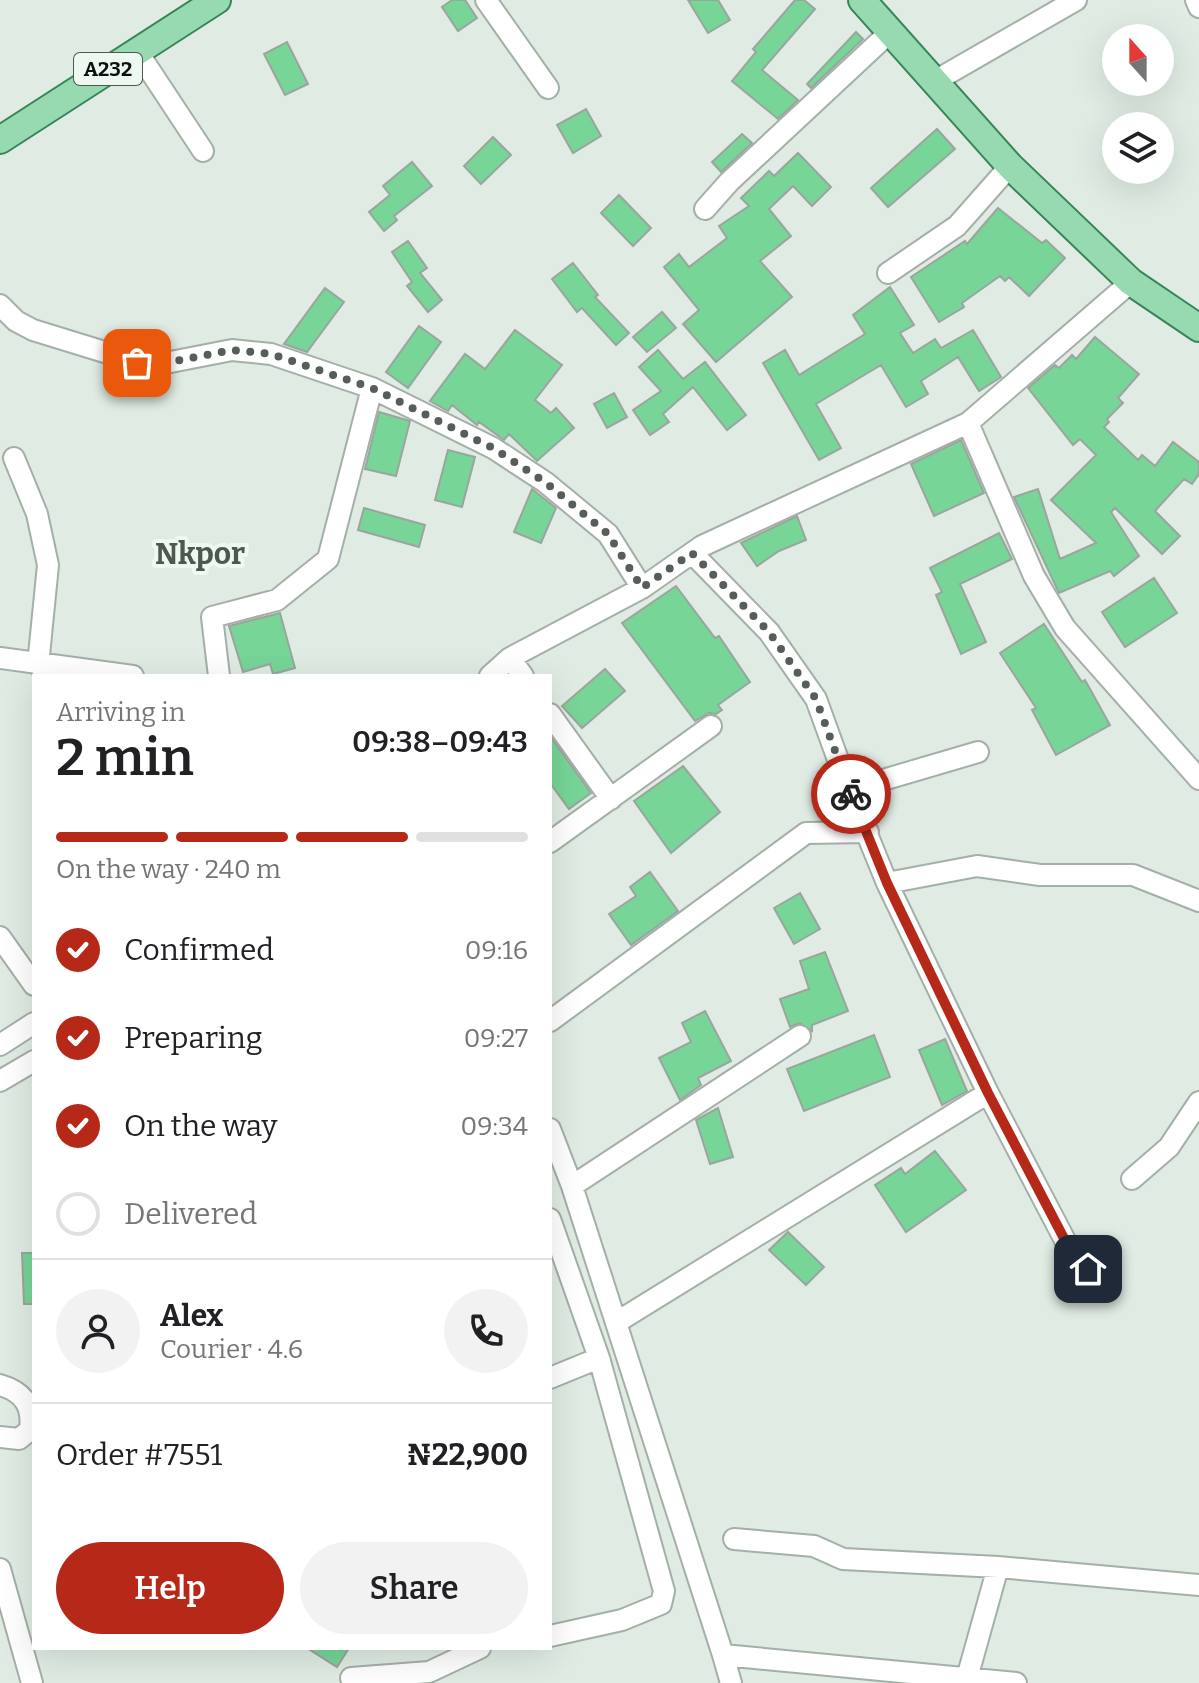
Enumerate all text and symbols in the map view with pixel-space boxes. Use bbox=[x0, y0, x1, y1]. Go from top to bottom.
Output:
north arrow bbox=[1102, 24, 1174, 96]
map controls bbox=[1102, 24, 1174, 184]
road number: A232 bbox=[74, 53, 142, 85]
button: layers bbox=[1102, 112, 1174, 184]
pin bbox=[103, 329, 171, 397]
icon: bag bbox=[115, 341, 159, 385]
district label: Nkpor bbox=[155, 536, 245, 572]
text: Arriving in bbox=[56, 697, 185, 728]
text: 09:38–09:43 bbox=[352, 724, 528, 760]
text: 2 min bbox=[56, 726, 194, 789]
courier bbox=[811, 754, 891, 834]
icon: bike bbox=[829, 772, 873, 816]
text: On the way · 240 m bbox=[56, 854, 281, 885]
icon: check bbox=[56, 928, 100, 972]
text: Confirmed bbox=[124, 932, 274, 968]
text: 09:16 bbox=[465, 935, 528, 966]
icon: check bbox=[56, 1016, 100, 1060]
text: Preparing bbox=[124, 1020, 262, 1056]
text: 09:27 bbox=[464, 1023, 528, 1054]
icon: check bbox=[56, 1104, 100, 1148]
text: On the way bbox=[124, 1108, 277, 1144]
text: 09:34 bbox=[461, 1111, 528, 1142]
text: Delivered bbox=[124, 1196, 257, 1232]
pin bbox=[1054, 1235, 1122, 1303]
icon: home bbox=[1066, 1247, 1110, 1291]
button: person bbox=[56, 1289, 140, 1373]
button: phone bbox=[444, 1289, 528, 1373]
text: Alex bbox=[160, 1298, 223, 1334]
text: Courier · 4.6 bbox=[160, 1334, 303, 1365]
text: Order #7551 bbox=[56, 1437, 222, 1473]
text: ₦22,900 bbox=[407, 1437, 528, 1473]
button: Help bbox=[56, 1542, 284, 1634]
button: Share bbox=[300, 1542, 528, 1634]

